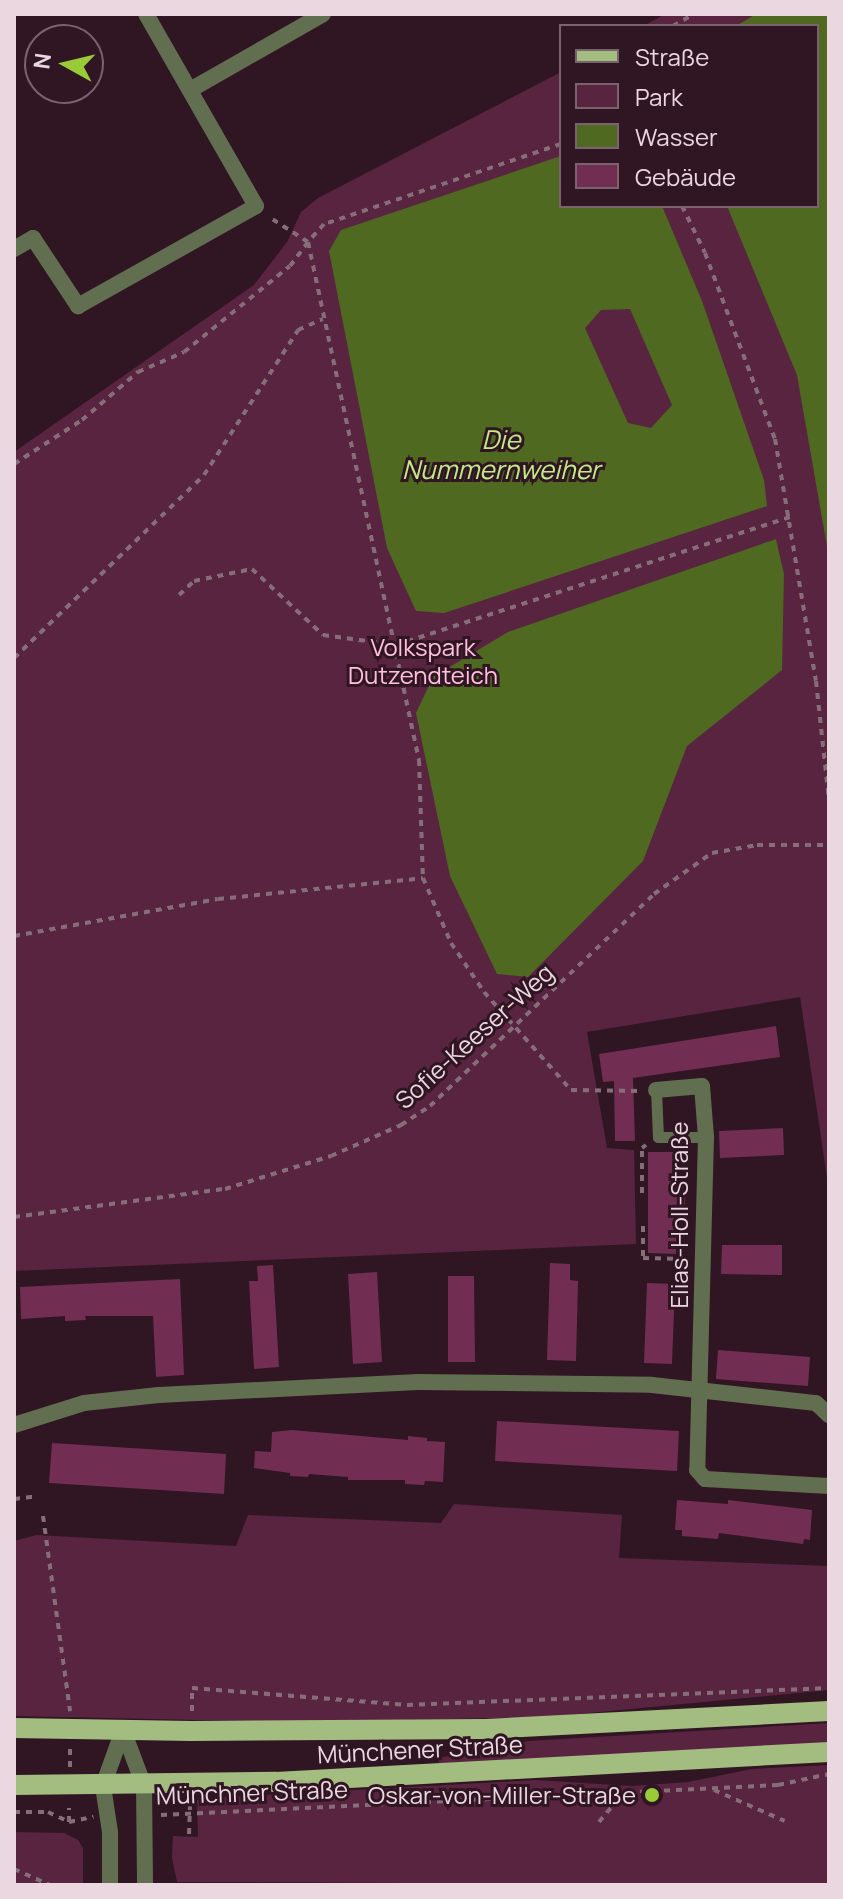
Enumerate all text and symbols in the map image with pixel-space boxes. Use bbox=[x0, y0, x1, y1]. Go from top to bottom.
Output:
north arrow bbox=[24, 24, 104, 104]
legend bbox=[559, 24, 819, 208]
text: Straße bbox=[635, 40, 709, 73]
text: N bbox=[26, 51, 58, 71]
text: Park bbox=[635, 80, 683, 113]
text: Wasser bbox=[635, 120, 718, 153]
text: Gebäude bbox=[635, 160, 736, 193]
water label: Die Nummernweiher bbox=[402, 424, 600, 486]
park label: Volkspark Dutzendteich bbox=[348, 633, 498, 689]
street label: Sofie-Keeser-Weg bbox=[389, 958, 559, 1114]
street label: Elias-Holl-Straße bbox=[665, 1121, 693, 1309]
street label: Münchener Straße bbox=[317, 1729, 523, 1769]
street label: Münchner Straße bbox=[156, 1774, 348, 1810]
place label: Oskar-von-Miller-Straße bbox=[368, 1781, 636, 1809]
marker: Oskar-von-Miller-Straße bbox=[643, 1786, 661, 1804]

